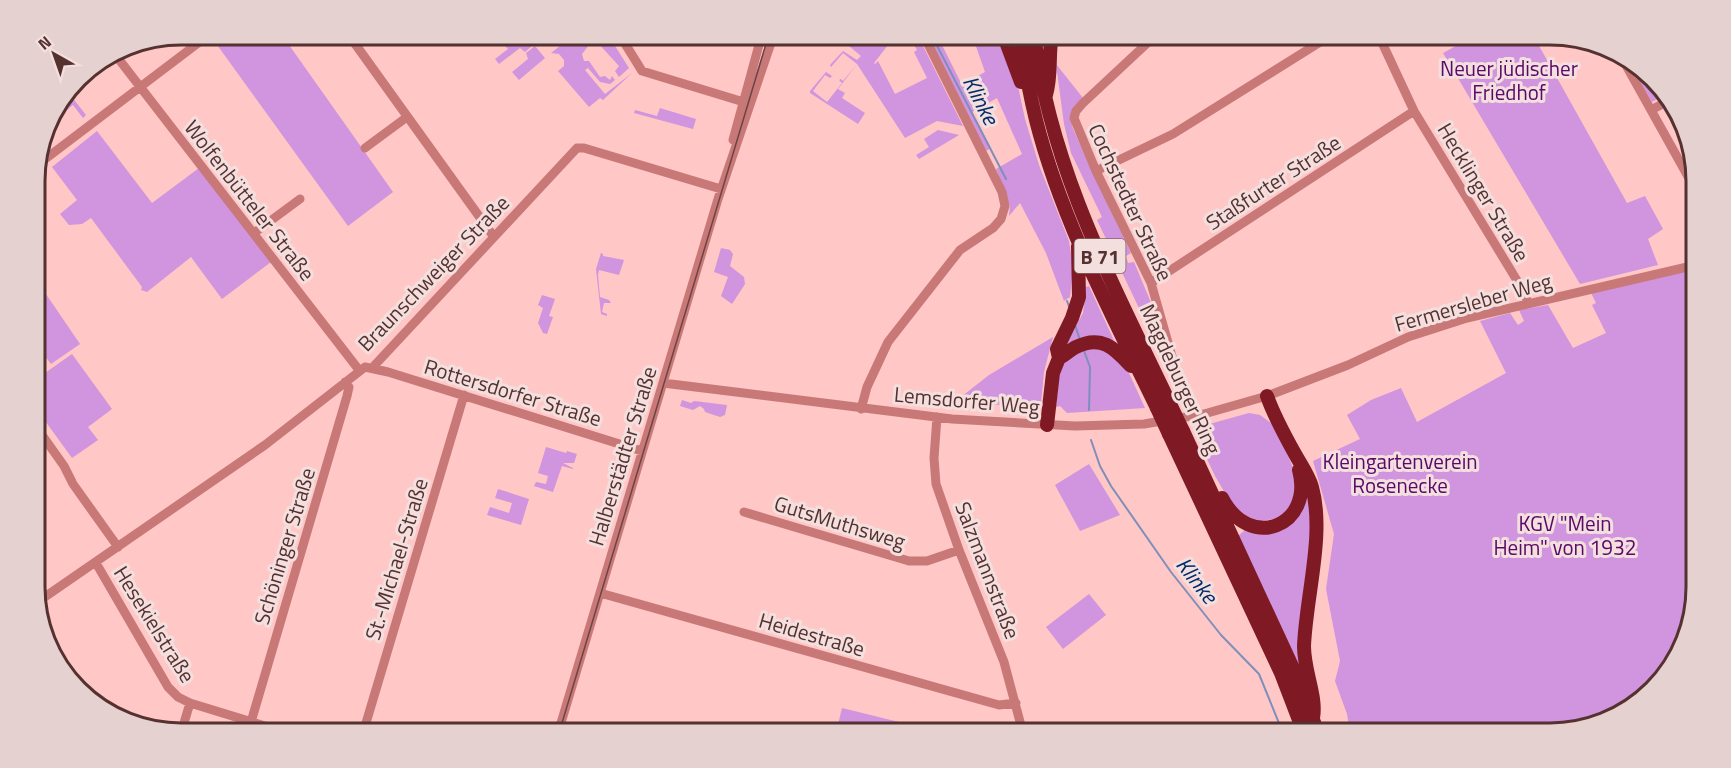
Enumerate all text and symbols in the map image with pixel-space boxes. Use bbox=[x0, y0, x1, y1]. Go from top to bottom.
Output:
north arrow bbox=[24, 24, 84, 84]
text: N bbox=[32, 30, 56, 55]
park label: Neuer jüdischer Friedhof bbox=[1440, 52, 1578, 108]
water label: Klinke bbox=[954, 69, 1009, 132]
street label: Wolfenbütteler Straße bbox=[177, 113, 323, 287]
street label: Hecklinger Straße bbox=[1430, 117, 1538, 267]
street label: Cochstedter Straße bbox=[1080, 118, 1182, 286]
street label: Staßfurter Straße bbox=[1199, 126, 1347, 238]
street label: Braunschweiger Straße bbox=[350, 188, 516, 358]
road number: B 71 bbox=[1074, 239, 1126, 273]
street label: Fermersleber Weg bbox=[1391, 264, 1556, 340]
street label: Magdeburger Ring bbox=[1132, 298, 1230, 460]
street label: Rottersdorfer Straße bbox=[420, 350, 606, 434]
street label: Halberstädter Straße bbox=[579, 362, 665, 550]
street label: Lemsdorfer Weg bbox=[893, 378, 1041, 422]
park label: Kleingartenverein Rosenecke bbox=[1322, 445, 1478, 501]
street label: Schöninger Straße bbox=[245, 464, 323, 628]
street label: St.-Michael-Straße bbox=[356, 474, 436, 644]
street label: GutsMuthsweg bbox=[770, 487, 910, 557]
street label: Salzmannstraße bbox=[947, 497, 1029, 643]
park label: KGV "Mein Heim" von 1932 bbox=[1494, 507, 1636, 563]
water label: Klinke bbox=[1168, 549, 1227, 612]
street label: Hesekielstraße bbox=[106, 559, 204, 689]
street label: Heidestraße bbox=[755, 604, 869, 664]

